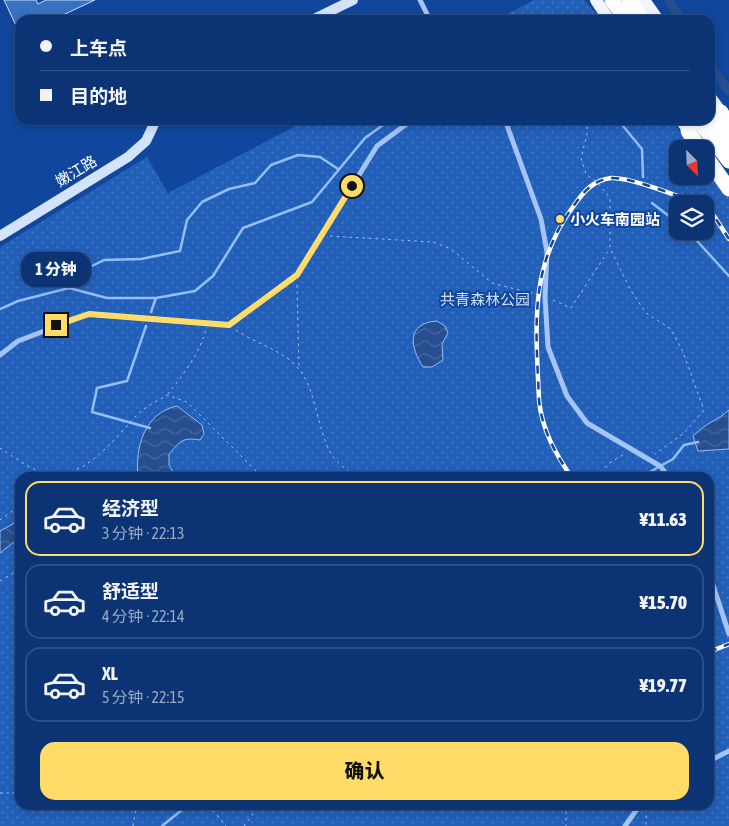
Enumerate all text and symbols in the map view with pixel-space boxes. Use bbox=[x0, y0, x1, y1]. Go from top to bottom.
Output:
text: 上车点 bbox=[70, 37, 127, 59]
text: 目的地 bbox=[70, 85, 127, 107]
north arrow bbox=[669, 140, 714, 185]
map controls bbox=[669, 140, 714, 240]
street label: 嫩江路 bbox=[52, 152, 100, 190]
route start bbox=[341, 175, 363, 197]
button: layers bbox=[669, 195, 714, 240]
place label: 小火车南园站 bbox=[570, 211, 660, 228]
marker: 小火车南园站 bbox=[554, 213, 566, 225]
callout: 1 分钟 bbox=[21, 252, 91, 288]
text: 1 分钟 bbox=[35, 260, 77, 278]
park label: 共青森林公园 bbox=[440, 291, 530, 308]
route end bbox=[45, 314, 67, 336]
icon: car bbox=[42, 496, 87, 541]
text: 经济型 bbox=[102, 497, 159, 519]
text: ¥11.63 bbox=[639, 508, 687, 530]
text: 3 分钟 · 22:13 bbox=[102, 524, 184, 542]
icon: car bbox=[42, 579, 87, 624]
text: 舒适型 bbox=[102, 580, 159, 602]
text: ¥15.70 bbox=[639, 591, 687, 613]
text: 4 分钟 · 22:14 bbox=[102, 607, 184, 625]
icon: car bbox=[42, 662, 87, 707]
text: XL bbox=[102, 662, 118, 684]
text: ¥19.77 bbox=[639, 674, 687, 696]
text: 5 分钟 · 22:15 bbox=[102, 688, 184, 706]
button: 确认 bbox=[40, 742, 689, 800]

